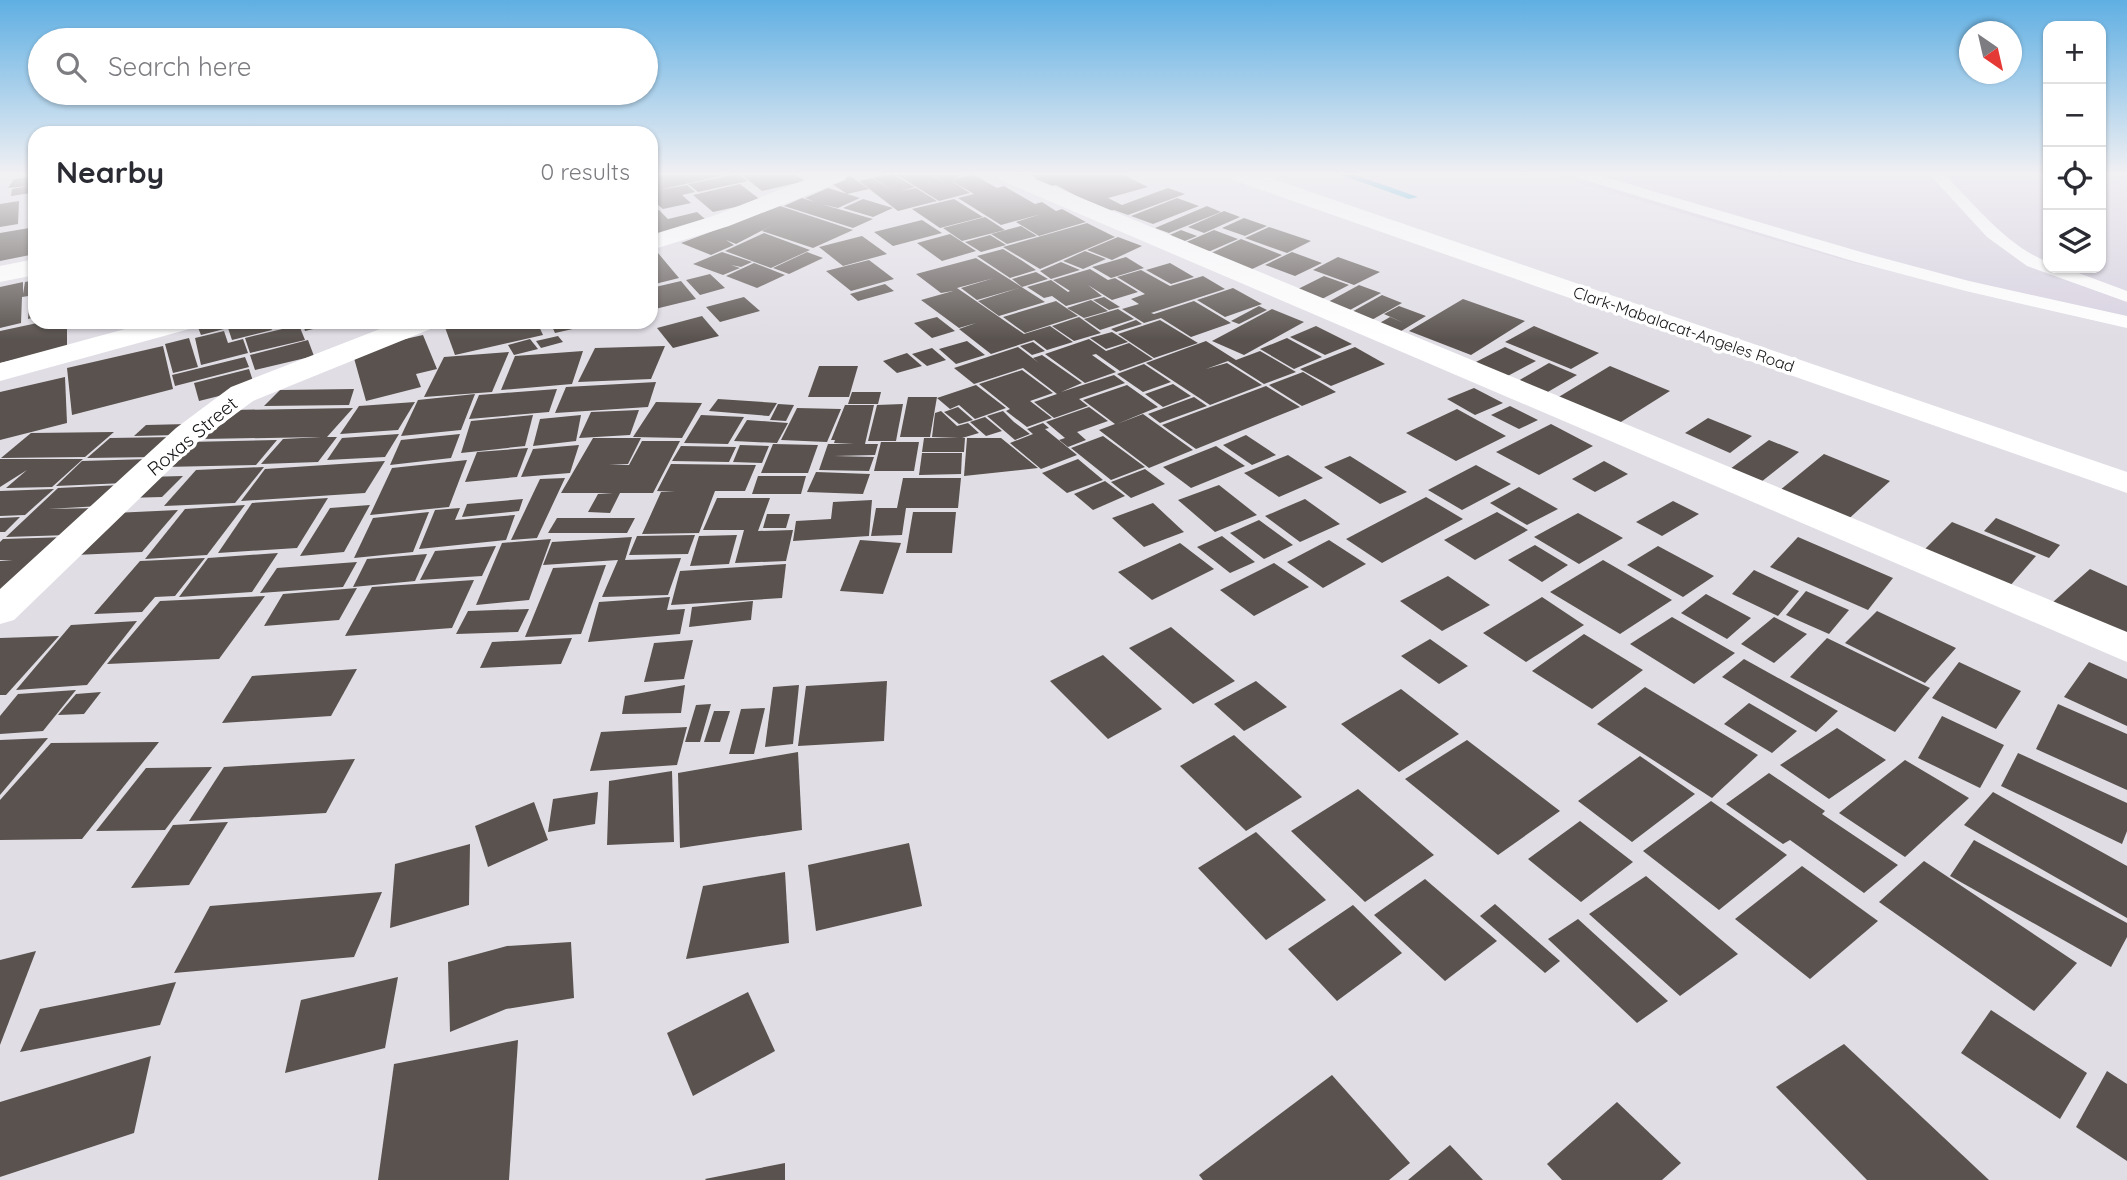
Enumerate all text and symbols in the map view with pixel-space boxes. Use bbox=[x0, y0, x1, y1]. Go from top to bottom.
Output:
north arrow bbox=[1959, 21, 2022, 84]
map controls bbox=[2043, 21, 2106, 273]
button: + bbox=[2043, 21, 2106, 84]
search box bbox=[28, 28, 658, 105]
icon: search bbox=[52, 48, 90, 86]
text: Search here bbox=[108, 50, 252, 83]
button: − bbox=[2043, 84, 2106, 147]
button: locate bbox=[2043, 147, 2106, 210]
text: Nearby bbox=[56, 153, 164, 191]
text: 0 results bbox=[541, 157, 630, 186]
button: layers bbox=[2043, 210, 2106, 273]
street label: Clark-Mabalacat-Angeles Road bbox=[1571, 282, 1797, 376]
street label: Roxas Street bbox=[142, 391, 242, 481]

